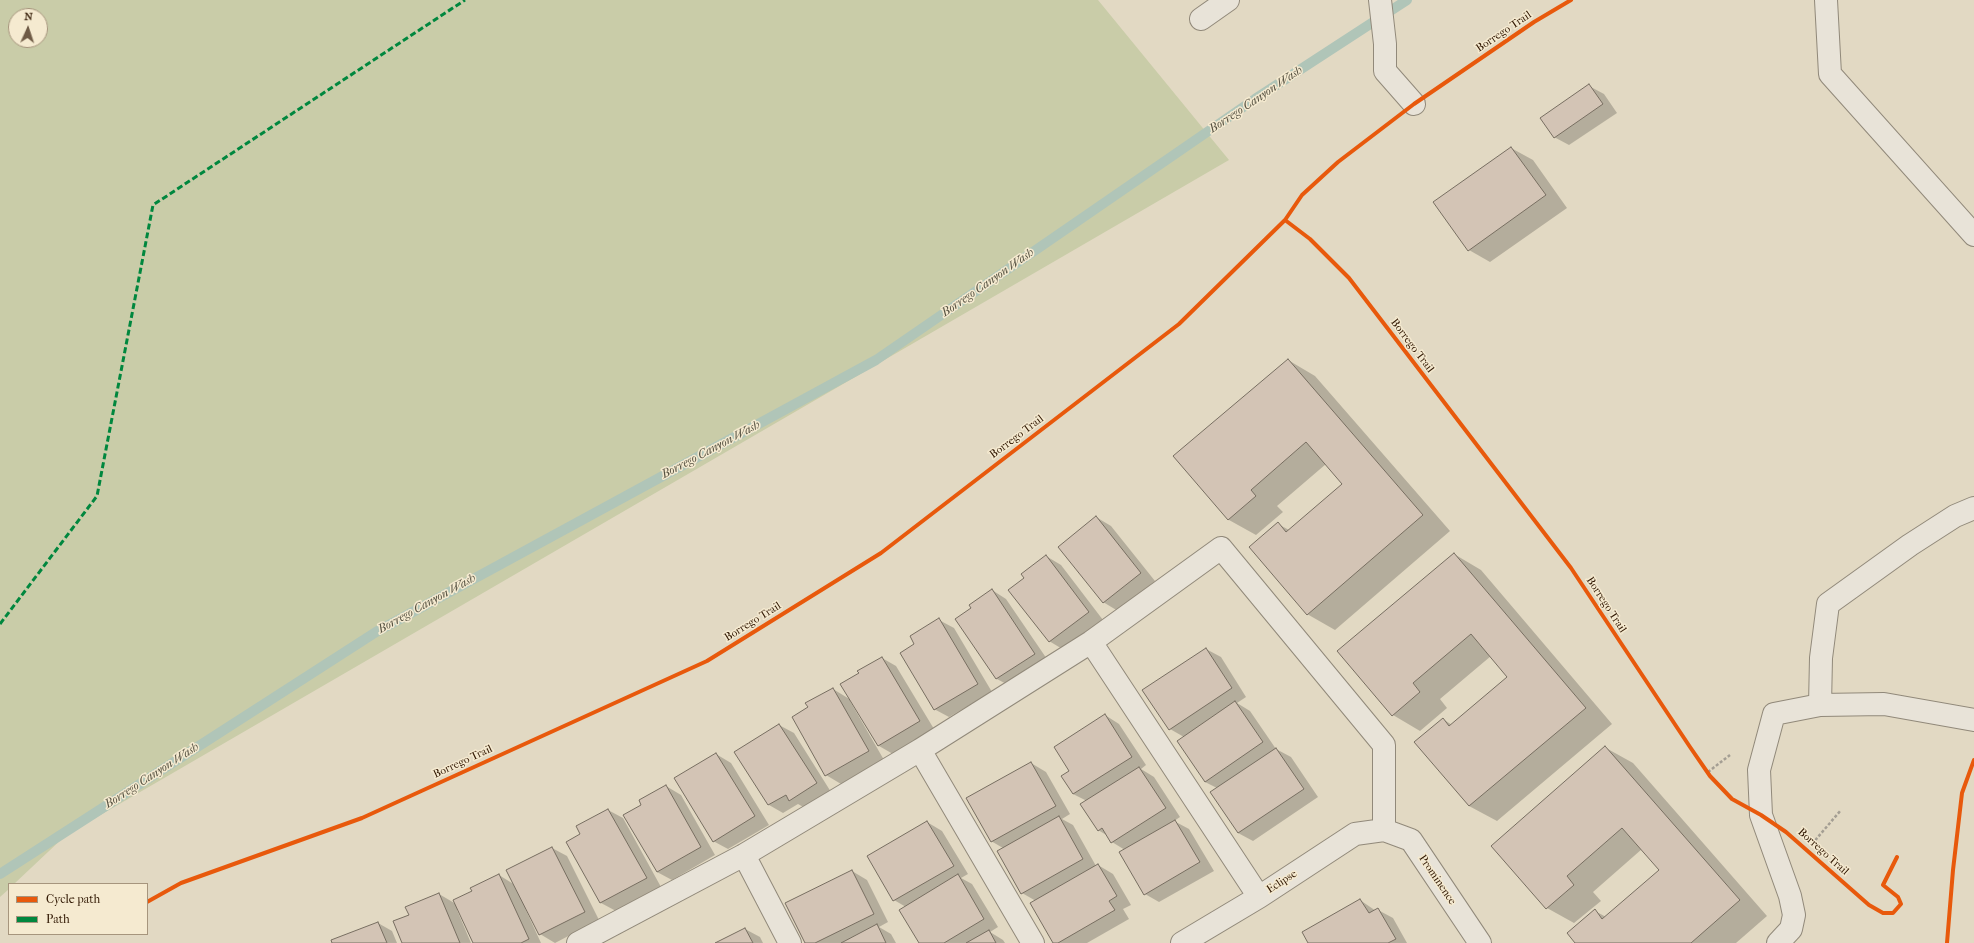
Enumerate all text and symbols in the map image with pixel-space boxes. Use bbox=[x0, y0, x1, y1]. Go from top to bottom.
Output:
north arrow bbox=[8, 8, 48, 48]
street label: Borrego Trail bbox=[1474, 9, 1534, 55]
text: N bbox=[24, 10, 33, 23]
water label: Borrego Canyon Wash bbox=[1207, 63, 1305, 137]
water label: Borrego Canyon Wash bbox=[939, 246, 1037, 320]
street label: Borrego Trail bbox=[1388, 317, 1436, 375]
street label: Borrego Trail bbox=[988, 413, 1046, 461]
water label: Borrego Canyon Wash bbox=[659, 418, 763, 482]
water label: Borrego Canyon Wash bbox=[376, 571, 478, 637]
street label: Borrego Trail bbox=[1583, 575, 1629, 635]
street label: Borrego Trail bbox=[722, 599, 784, 645]
water label: Borrego Canyon Wash bbox=[102, 740, 202, 812]
street label: Borrego Trail bbox=[431, 743, 495, 781]
street label: Borrego Trail bbox=[1795, 826, 1851, 878]
street label: Prominence bbox=[1415, 852, 1459, 908]
street label: Eclipse bbox=[1264, 867, 1300, 897]
legend bbox=[8, 883, 148, 935]
text: Cycle path bbox=[46, 892, 100, 906]
text: Path bbox=[46, 912, 70, 926]

